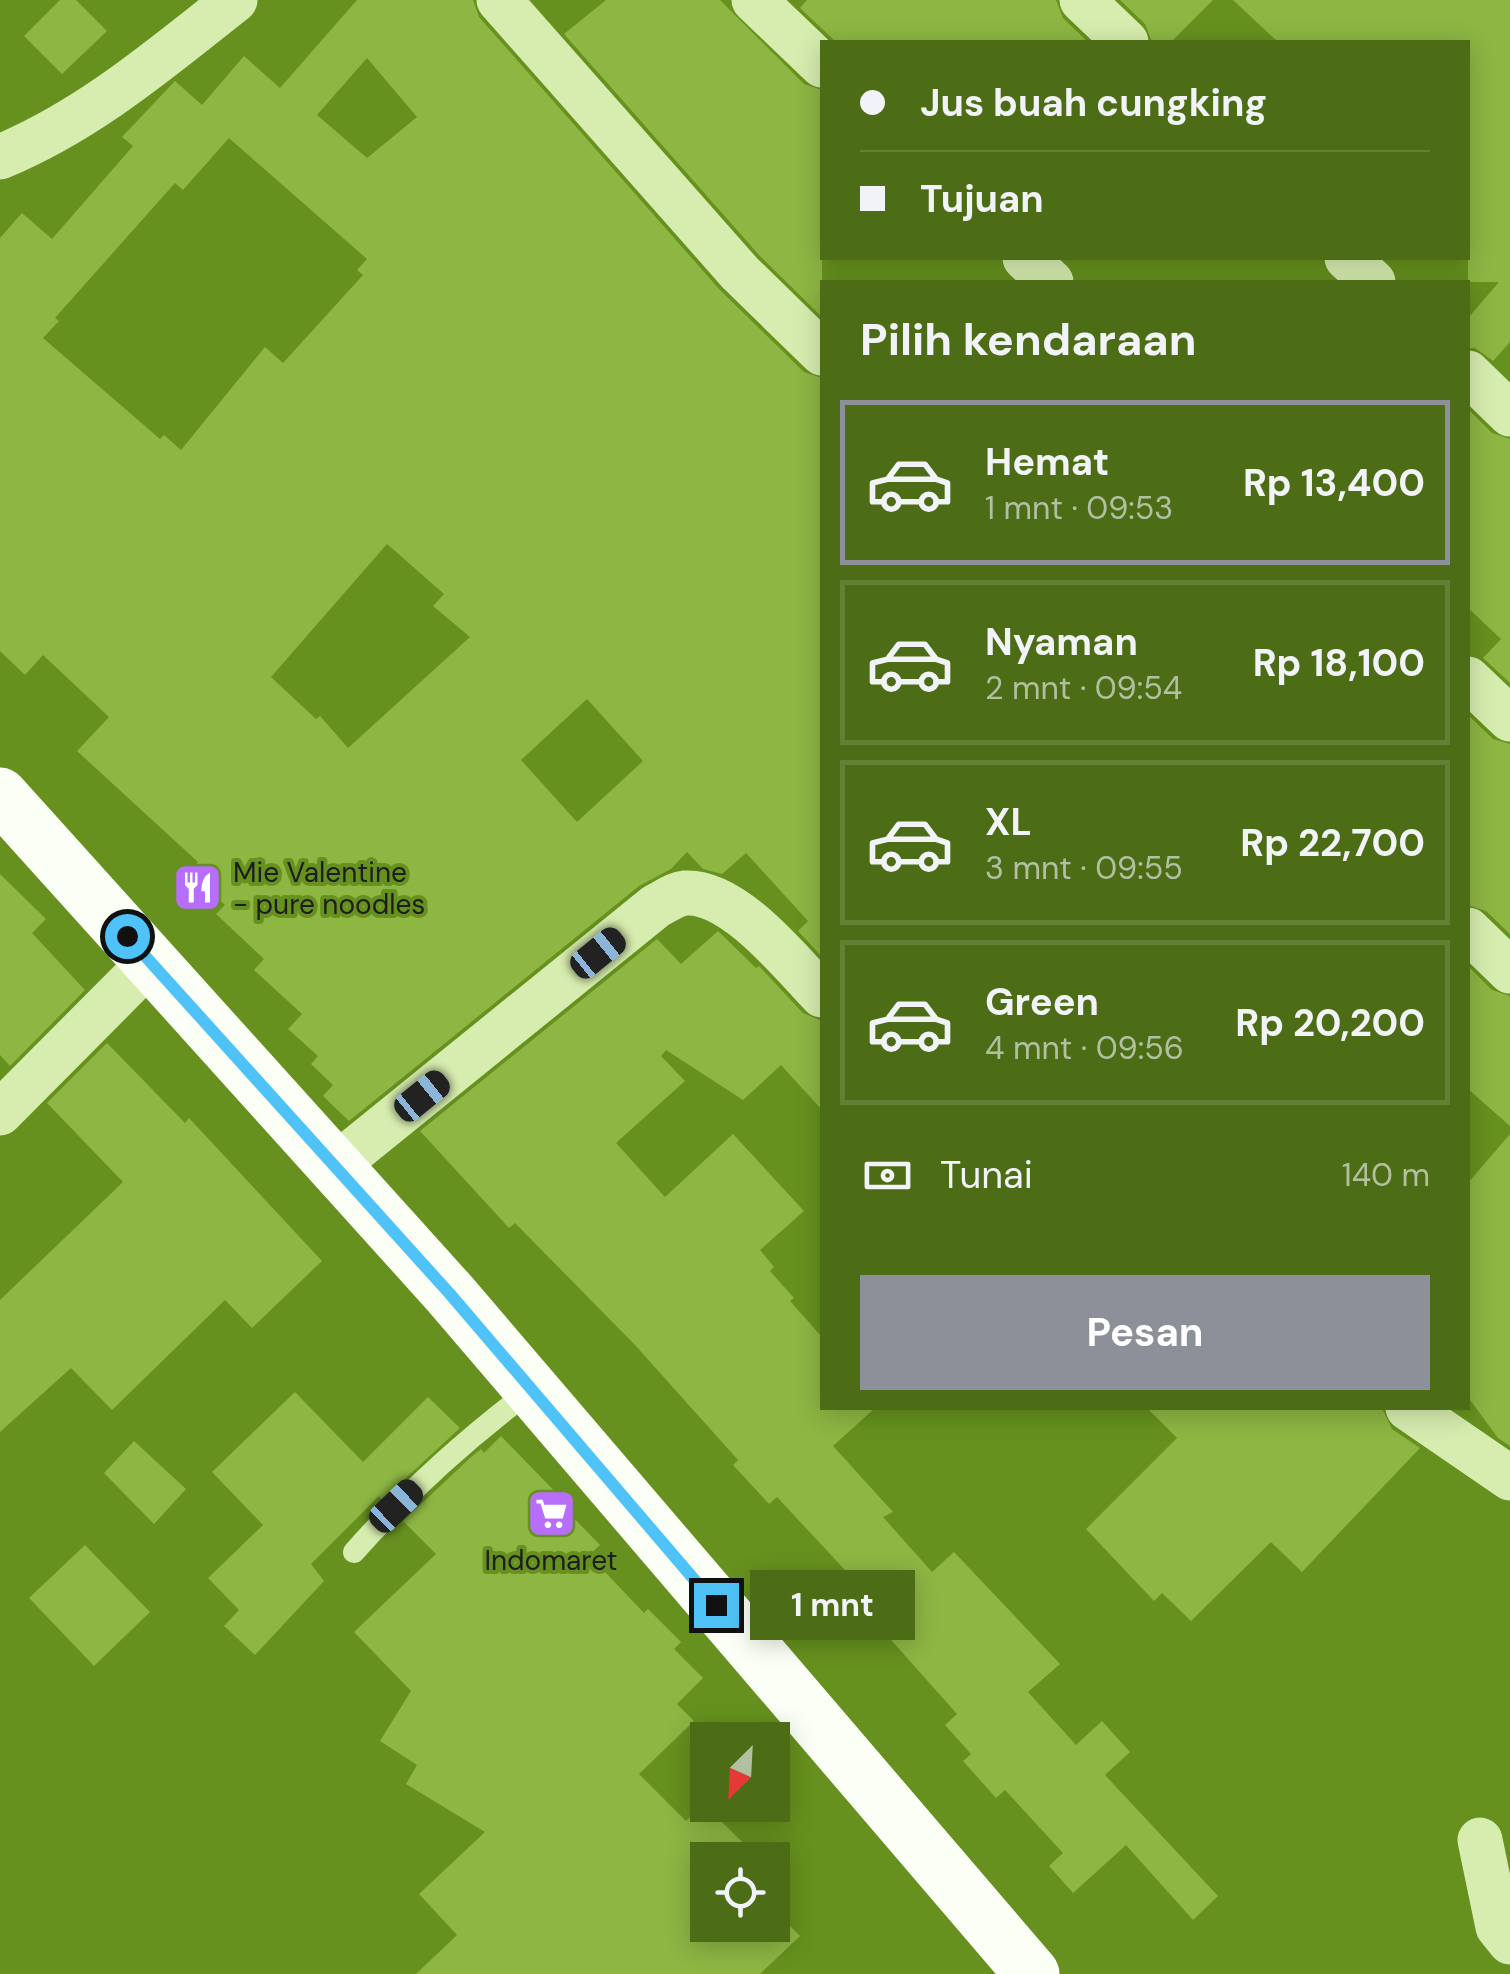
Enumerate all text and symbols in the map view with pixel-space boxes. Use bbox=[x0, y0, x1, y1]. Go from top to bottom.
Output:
text: Jus buah cungking bbox=[920, 78, 1267, 128]
text: Tujuan bbox=[920, 174, 1044, 224]
text: Pilih kendaraan bbox=[860, 310, 1196, 369]
text: Hemat bbox=[985, 437, 1109, 487]
icon: car bbox=[865, 438, 955, 528]
text: Rp 13,400 bbox=[1243, 458, 1425, 508]
text: 1 mnt · 09:53 bbox=[985, 487, 1173, 529]
text: Nyaman bbox=[985, 617, 1138, 667]
icon: car bbox=[865, 618, 955, 708]
text: Rp 18,100 bbox=[1253, 638, 1425, 688]
text: 2 mnt · 09:54 bbox=[985, 667, 1182, 709]
text: XL bbox=[985, 797, 1032, 847]
icon: car bbox=[865, 798, 955, 888]
text: Rp 22,700 bbox=[1240, 818, 1425, 868]
text: 3 mnt · 09:55 bbox=[985, 847, 1183, 889]
place label: Mie Valentine - pure noodles bbox=[233, 854, 425, 923]
restaurant icon: Mie Valentine - pure noodles bbox=[172, 862, 224, 914]
route start bbox=[105, 914, 150, 959]
car bbox=[565, 922, 631, 984]
text: Green bbox=[985, 977, 1099, 1027]
icon: car bbox=[865, 978, 955, 1068]
text: Rp 20,200 bbox=[1235, 998, 1425, 1048]
text: 4 mnt · 09:56 bbox=[985, 1027, 1184, 1069]
car bbox=[389, 1065, 455, 1127]
icon: cash bbox=[860, 1148, 915, 1203]
text: Tunai bbox=[940, 1150, 1033, 1200]
text: 140 m bbox=[1342, 1154, 1430, 1196]
button: Pesan bbox=[860, 1275, 1430, 1390]
car bbox=[364, 1474, 428, 1538]
supermarket icon: Indomaret bbox=[525, 1487, 577, 1539]
place label: Indomaret bbox=[484, 1542, 618, 1579]
callout: 1 mnt bbox=[751, 1570, 916, 1640]
route end bbox=[694, 1583, 739, 1628]
text: 1 mnt bbox=[791, 1584, 874, 1626]
north arrow bbox=[690, 1722, 790, 1822]
map controls bbox=[690, 1722, 790, 1942]
button: locate bbox=[690, 1842, 790, 1942]

